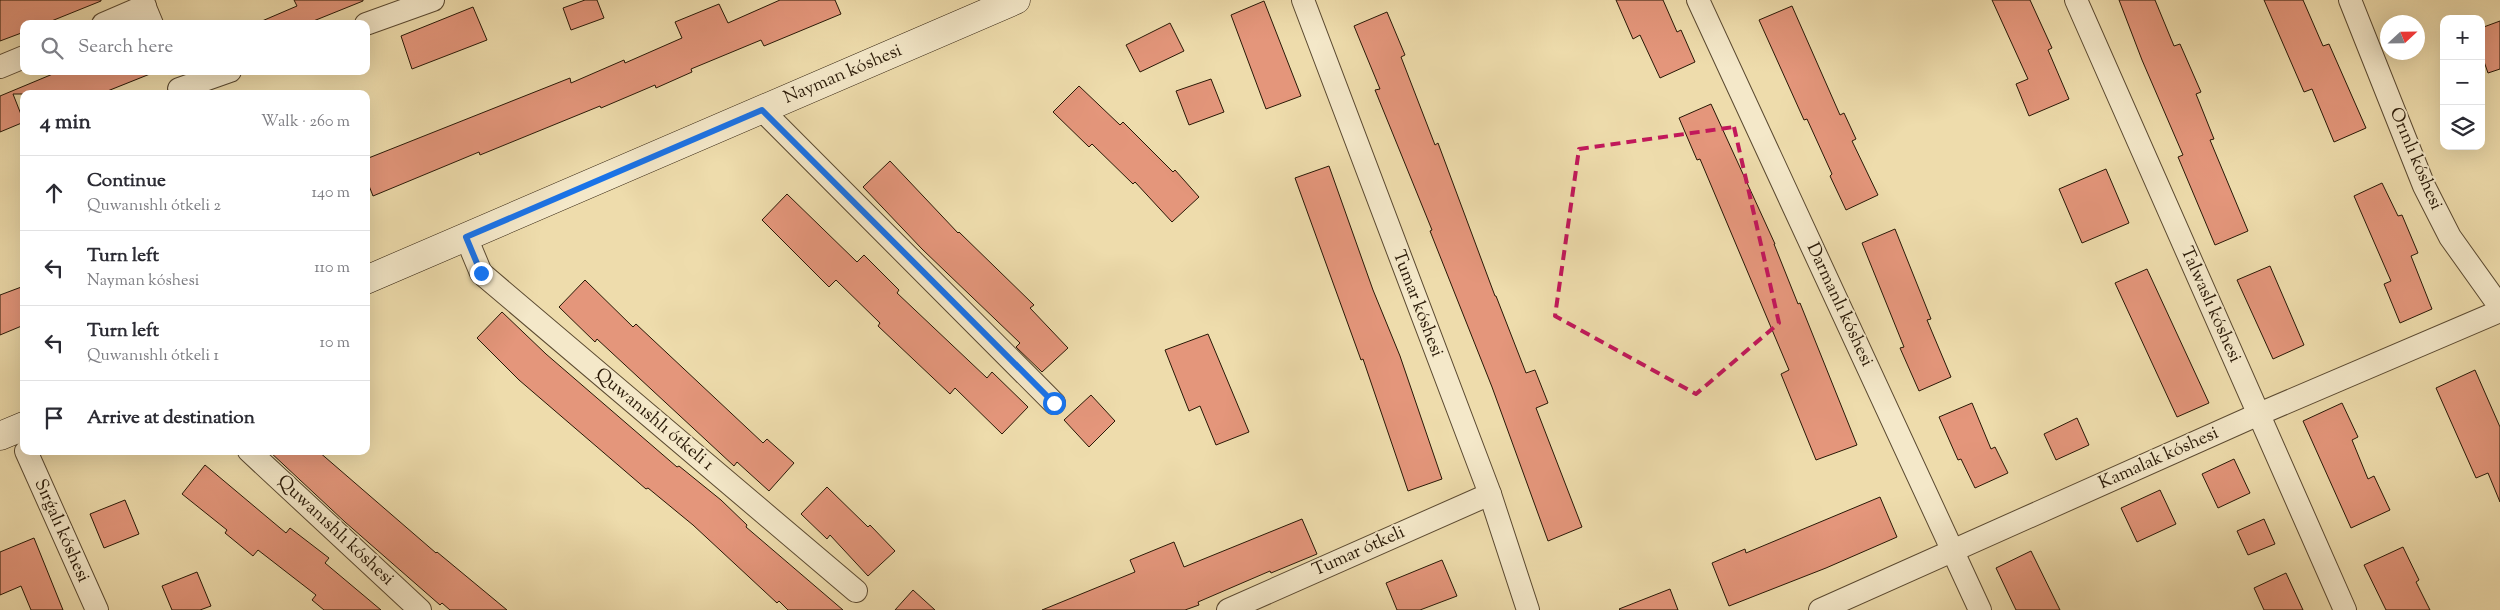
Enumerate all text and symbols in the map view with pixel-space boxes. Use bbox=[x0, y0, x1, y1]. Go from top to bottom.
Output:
north arrow bbox=[2380, 15, 2425, 60]
map controls bbox=[2440, 15, 2485, 150]
button: + bbox=[2440, 15, 2485, 60]
search box bbox=[20, 20, 370, 75]
icon: search bbox=[38, 34, 66, 62]
text: Search here bbox=[78, 34, 173, 61]
street label: Nayman kóshesi bbox=[780, 38, 906, 112]
button: − bbox=[2440, 60, 2485, 105]
street label: Orınlı kóshesi bbox=[2382, 104, 2448, 214]
button: layers bbox=[2440, 105, 2485, 150]
text: 4 min bbox=[40, 108, 91, 138]
text: Walk · 260 m bbox=[261, 111, 350, 134]
text: Continue bbox=[87, 168, 166, 195]
icon: ahead bbox=[40, 179, 68, 207]
text: 140 m bbox=[312, 182, 350, 205]
text: Quwanıshlı ótkeli 2 bbox=[87, 195, 221, 218]
street label: Darmanlı kóshesi bbox=[1799, 239, 1879, 371]
text: Turn left bbox=[87, 243, 159, 270]
street label: Talwaslı kóshesi bbox=[2173, 243, 2247, 367]
street label: Tumar kóshesi bbox=[1385, 247, 1449, 361]
icon: left bbox=[40, 254, 68, 282]
text: 110 m bbox=[314, 257, 350, 280]
route end bbox=[470, 262, 493, 285]
text: Nayman kóshesi bbox=[87, 270, 199, 293]
text: Turn left bbox=[87, 318, 159, 345]
icon: left bbox=[40, 329, 68, 357]
text: 10 m bbox=[320, 332, 350, 355]
text: Quwanıshlı ótkeli 1 bbox=[87, 345, 219, 368]
street label: Quwanıshlı ótkeli 1 bbox=[589, 362, 719, 478]
route start bbox=[1043, 392, 1066, 415]
icon: arrive bbox=[40, 404, 68, 432]
text: Arrive at destination bbox=[87, 405, 255, 432]
street label: Kamalak kóshesi bbox=[2095, 421, 2223, 497]
street label: Quwanıshlı kóshesi bbox=[271, 470, 399, 592]
street label: Sırǵalı kóshesi bbox=[27, 475, 95, 587]
street label: Tumar ótkeli bbox=[1309, 520, 1409, 584]

